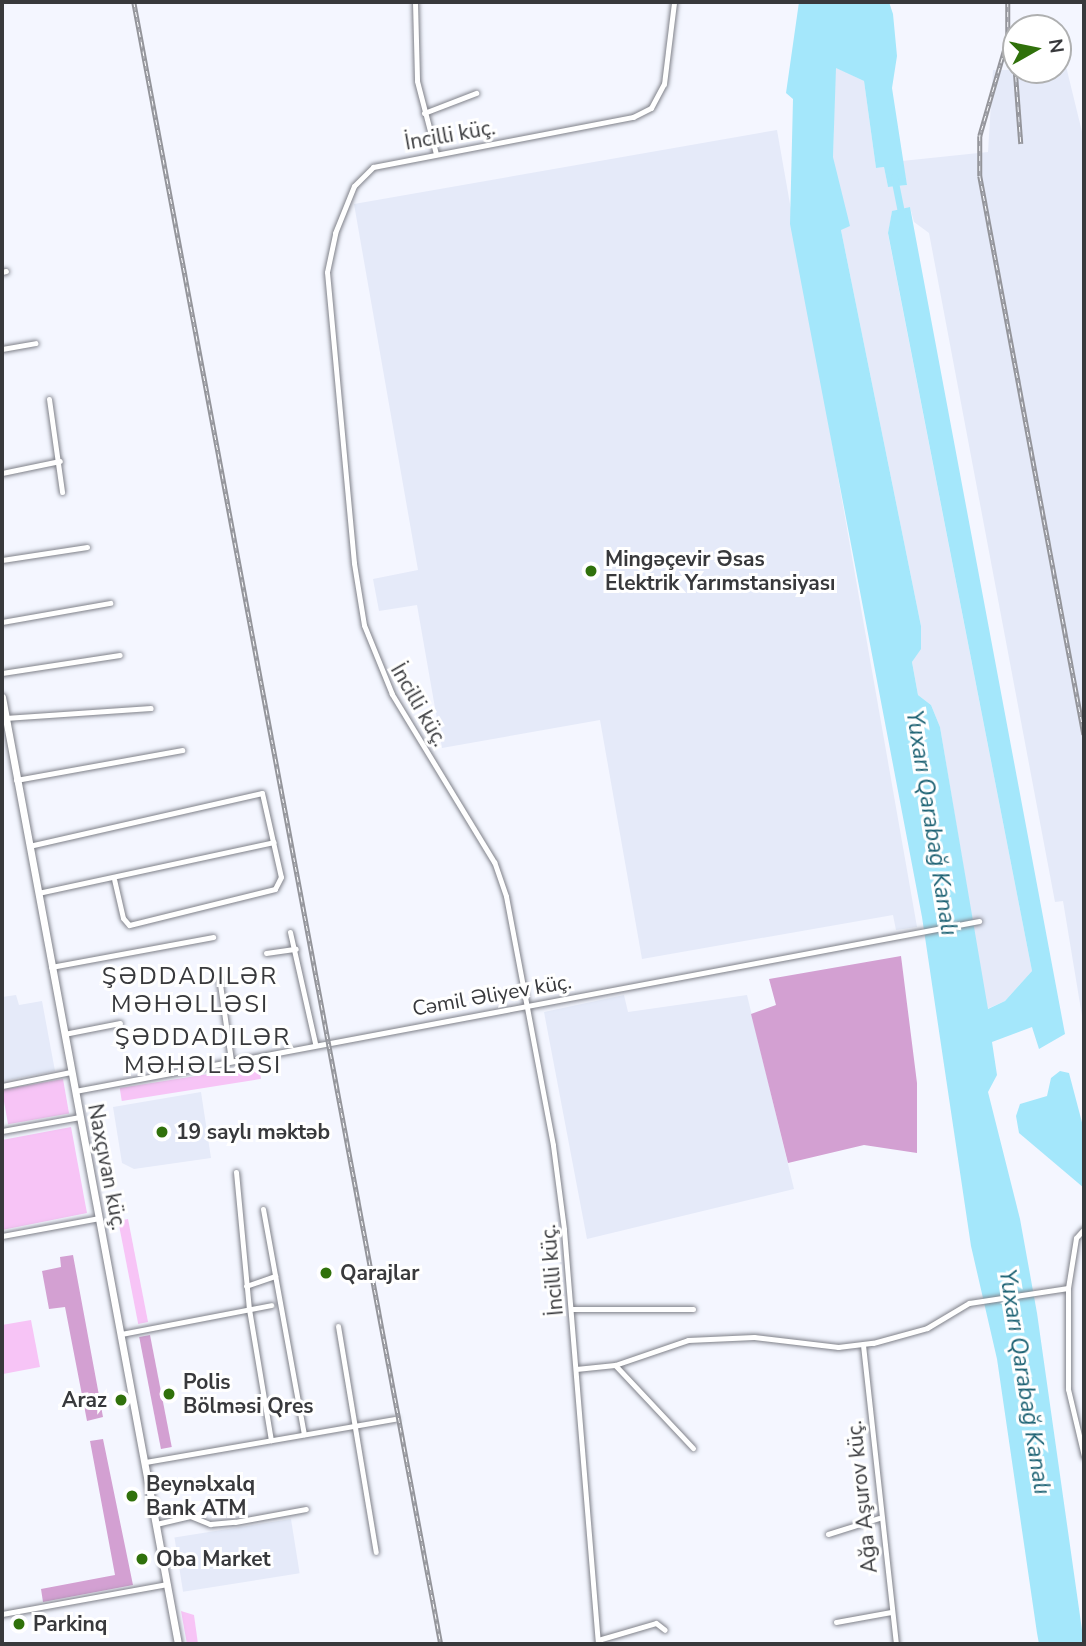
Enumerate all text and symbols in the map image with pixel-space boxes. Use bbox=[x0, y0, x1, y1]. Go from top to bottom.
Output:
north arrow bbox=[1002, 14, 1072, 84]
text: N bbox=[1042, 37, 1070, 55]
street label: İncilli küç. bbox=[403, 115, 497, 155]
place label: Mingəçevir Əsas Elektrik Yarımstansiyası bbox=[605, 546, 835, 596]
marker: Mingəçevir Əsas Elektrik Yarımstansiyası bbox=[583, 563, 599, 579]
street label: İncilli küç. bbox=[385, 659, 453, 751]
water label: Yuxarı Qarabağ Kanalı bbox=[900, 708, 962, 938]
district label: ŞƏDDADILƏR MƏHƏLLƏSI bbox=[103, 963, 277, 1019]
street label: Cəmil Əliyev küç. bbox=[410, 969, 574, 1021]
district label: ŞƏDDADILƏR MƏHƏLLƏSI bbox=[116, 1024, 290, 1080]
street label: Naxçıvan küç. bbox=[82, 1102, 132, 1232]
place label: 19 saylı məktəb bbox=[176, 1119, 330, 1145]
marker: 19 saylı məktəb bbox=[154, 1124, 170, 1140]
street label: İncilli küç. bbox=[535, 1223, 569, 1317]
place label: Qarajlar bbox=[340, 1260, 419, 1286]
marker: Qarajlar bbox=[318, 1265, 334, 1281]
water label: Yuxarı Qarabağ Kanalı bbox=[993, 1267, 1055, 1497]
place label: Polis Bölməsi Qres bbox=[183, 1369, 314, 1419]
marker: Polis Bölməsi Qres bbox=[161, 1386, 177, 1402]
place label: Araz bbox=[62, 1387, 107, 1413]
marker: Araz bbox=[113, 1392, 129, 1408]
street label: Ağa Aşurov küç. bbox=[841, 1419, 883, 1575]
place label: Beynəlxalq Bank ATM bbox=[146, 1471, 255, 1521]
marker: Beynəlxalq Bank ATM bbox=[124, 1488, 140, 1504]
place label: Oba Market bbox=[156, 1546, 271, 1572]
marker: Oba Market bbox=[134, 1551, 150, 1567]
place label: Parkinq bbox=[33, 1611, 107, 1637]
marker: Parkinq bbox=[11, 1616, 27, 1632]

